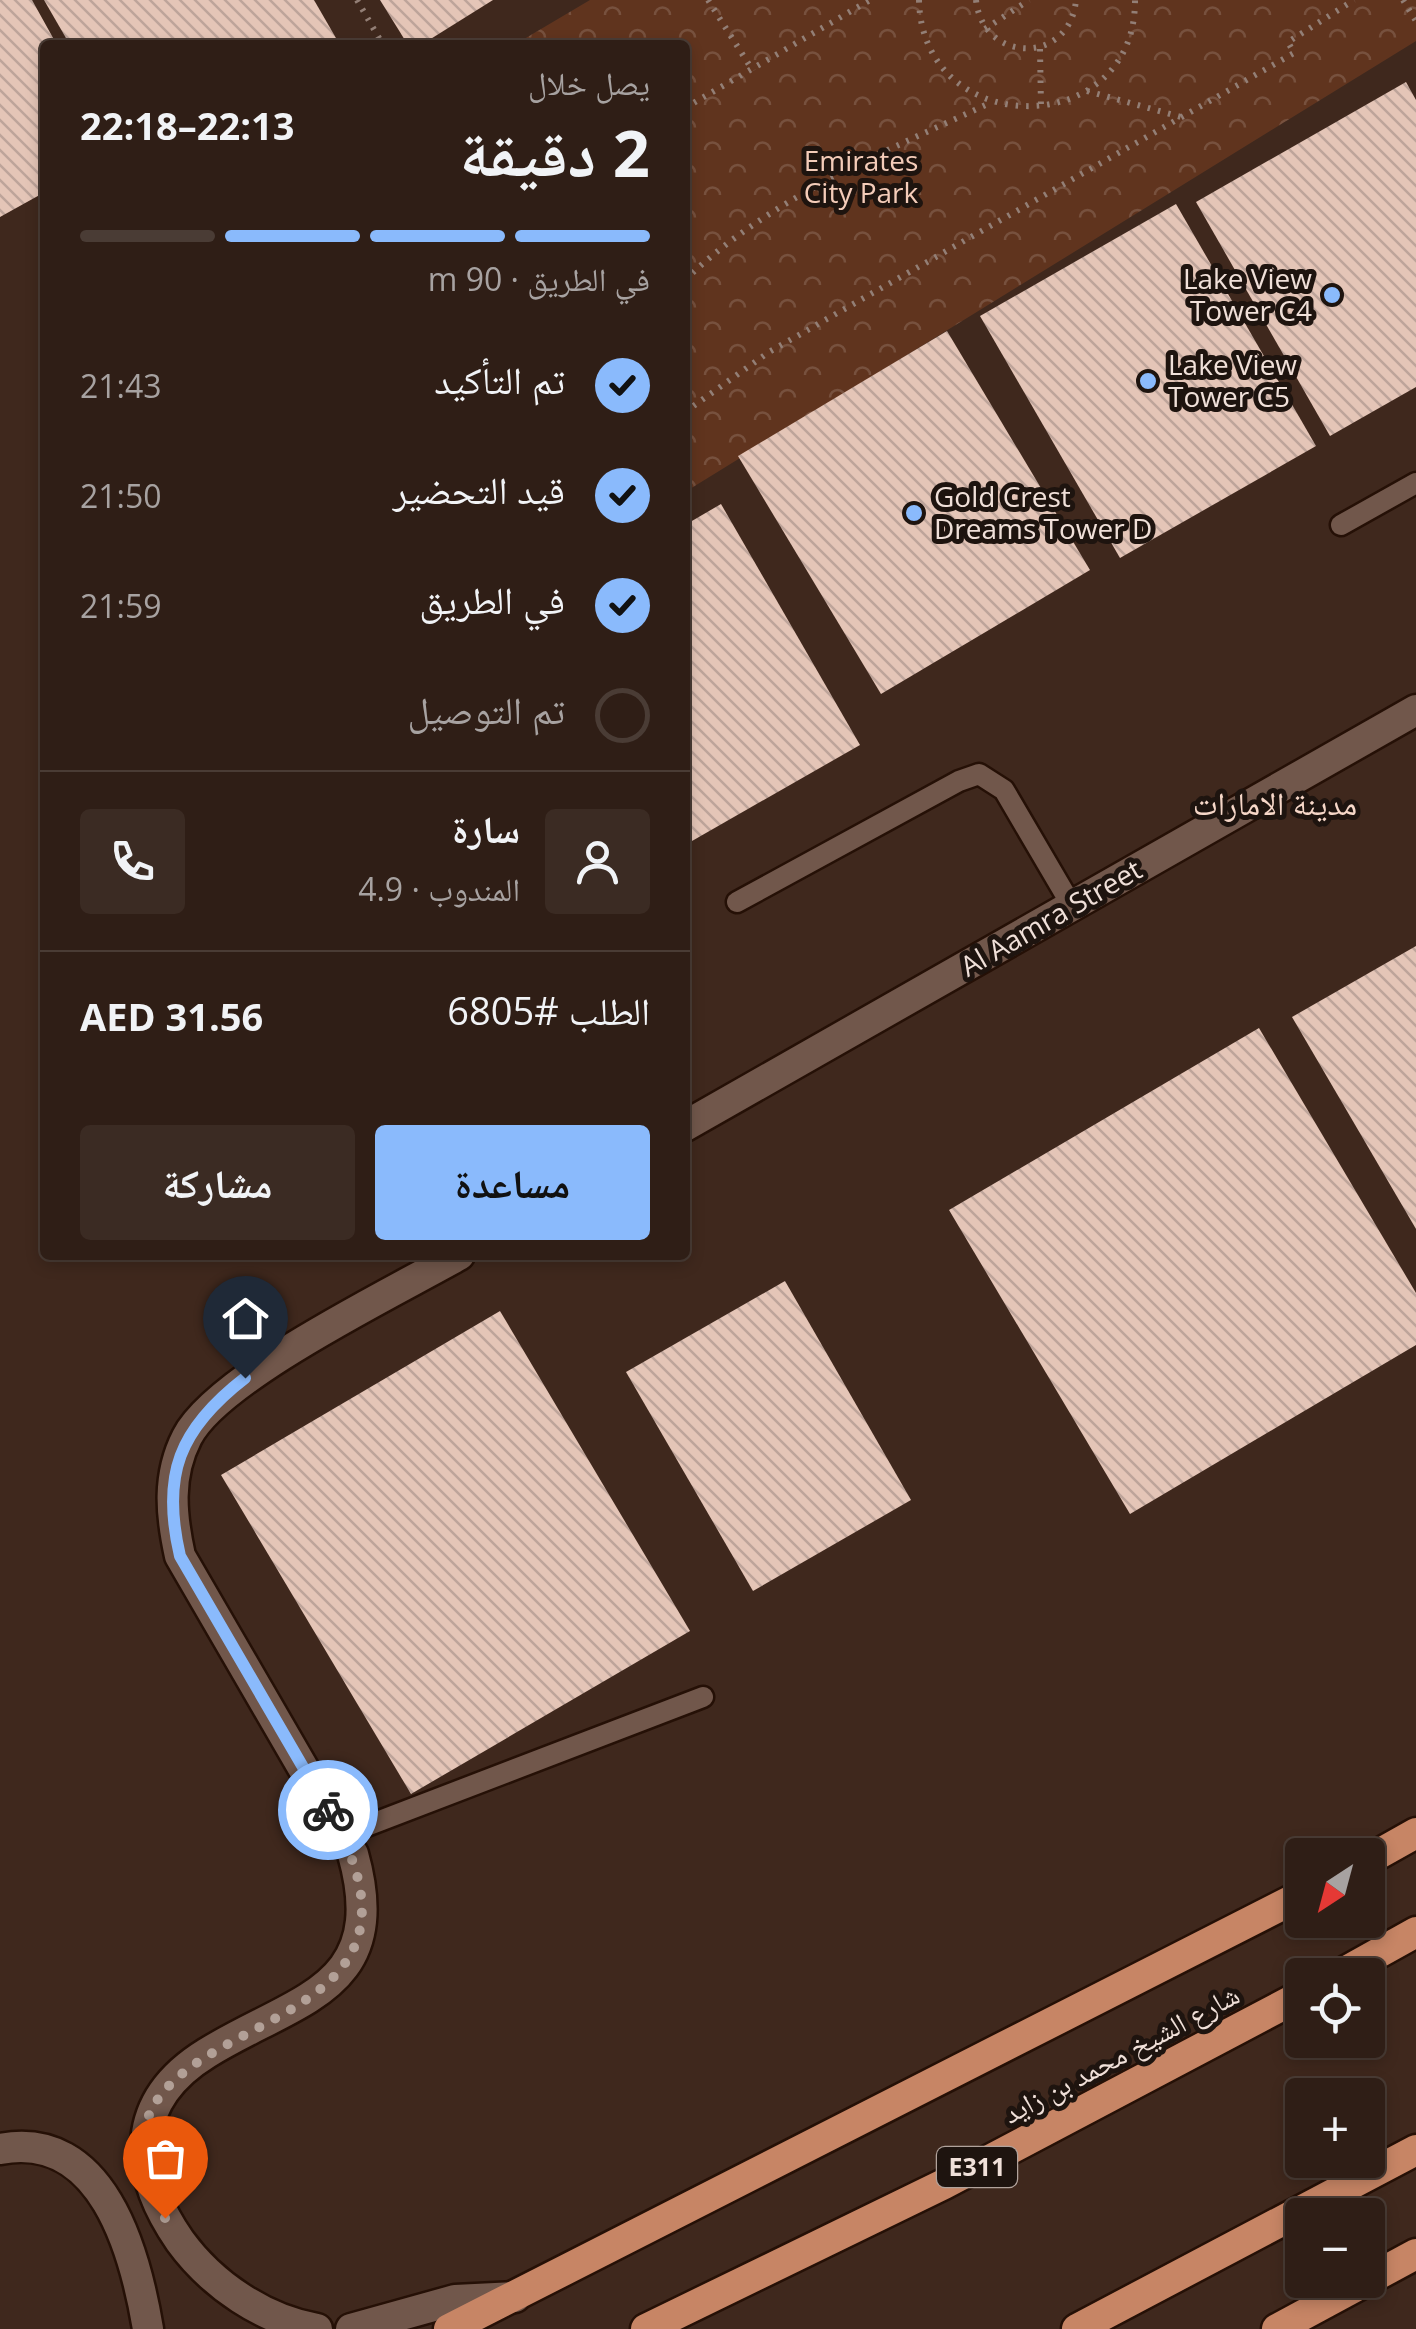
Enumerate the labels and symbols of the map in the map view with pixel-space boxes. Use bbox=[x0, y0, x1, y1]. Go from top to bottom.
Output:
park label: Emirates City Park bbox=[804, 141, 919, 211]
place label: Lake View Tower C4 bbox=[1183, 259, 1312, 329]
marker: Lake View Tower C4 bbox=[1321, 284, 1343, 306]
place label: Lake View Tower C5 bbox=[1168, 345, 1297, 415]
marker: Lake View Tower C5 bbox=[1137, 370, 1159, 392]
place label: Gold Crest Dreams Tower D bbox=[934, 477, 1152, 547]
marker: Gold Crest Dreams Tower D bbox=[903, 502, 925, 524]
district label: مدينة الامارات bbox=[1193, 781, 1357, 824]
street label: Al Aamra Street bbox=[953, 850, 1148, 985]
pin bbox=[203, 1276, 288, 1379]
courier bbox=[278, 1760, 378, 1860]
north arrow bbox=[1285, 1838, 1385, 1938]
street label: شارع الشيخ محمد بن زايد bbox=[996, 1975, 1246, 2132]
pin bbox=[123, 2116, 208, 2219]
road number: E311 bbox=[937, 2147, 1017, 2187]

